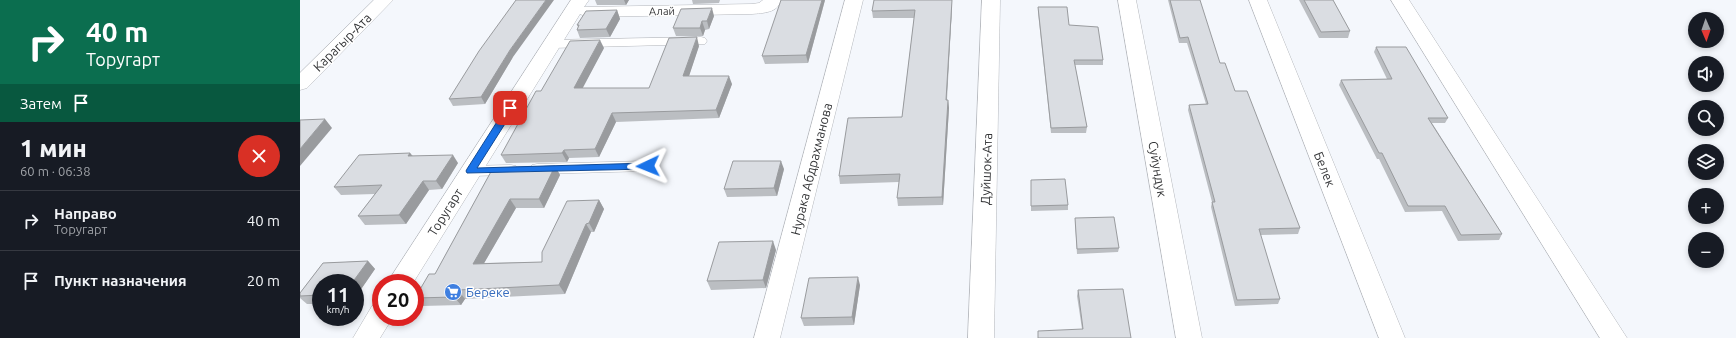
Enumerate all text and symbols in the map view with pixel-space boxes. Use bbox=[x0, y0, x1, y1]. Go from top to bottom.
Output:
street label: Алай bbox=[649, 5, 675, 17]
street label: Карагыр-Ата bbox=[310, 10, 374, 74]
north arrow bbox=[1688, 12, 1724, 48]
map controls bbox=[1688, 12, 1724, 268]
icon: right bbox=[20, 16, 72, 68]
text: 40 m bbox=[86, 16, 148, 47]
text: Торугарт bbox=[86, 49, 160, 69]
button: sound bbox=[1688, 56, 1724, 92]
pin bbox=[493, 91, 527, 125]
icon: arrive bbox=[70, 92, 92, 114]
text: Затем bbox=[20, 95, 62, 112]
icon: arrive bbox=[499, 97, 521, 119]
button: search bbox=[1688, 100, 1724, 136]
street label: Нурака Абдрахманова bbox=[788, 101, 834, 237]
street label: Дуйшок-Ата bbox=[978, 133, 994, 205]
text: 1 мин bbox=[20, 135, 87, 162]
button: close bbox=[238, 135, 280, 177]
street label: Суйундук bbox=[1146, 140, 1170, 198]
button: layers bbox=[1688, 144, 1724, 180]
position arrow bbox=[627, 145, 669, 187]
street label: Белек bbox=[1312, 149, 1338, 189]
text: 60 m · 06:38 bbox=[20, 164, 91, 178]
street label: Торугарт bbox=[425, 185, 465, 238]
button: + bbox=[1688, 188, 1724, 224]
text: Направо bbox=[54, 205, 117, 222]
icon: right bbox=[20, 210, 42, 232]
text: 40 m bbox=[247, 212, 280, 229]
text: Торугарт bbox=[54, 222, 107, 236]
button: − bbox=[1688, 232, 1724, 268]
icon: arrive bbox=[20, 270, 42, 292]
text: Пункт назначения bbox=[54, 272, 187, 289]
text: 20 m bbox=[247, 272, 280, 289]
speed limit sign: 20 bbox=[372, 274, 424, 326]
supermarket icon: Береке bbox=[443, 282, 463, 302]
text: 11 bbox=[327, 283, 349, 306]
place label: Береке bbox=[466, 285, 510, 299]
text: km/h bbox=[326, 304, 350, 315]

